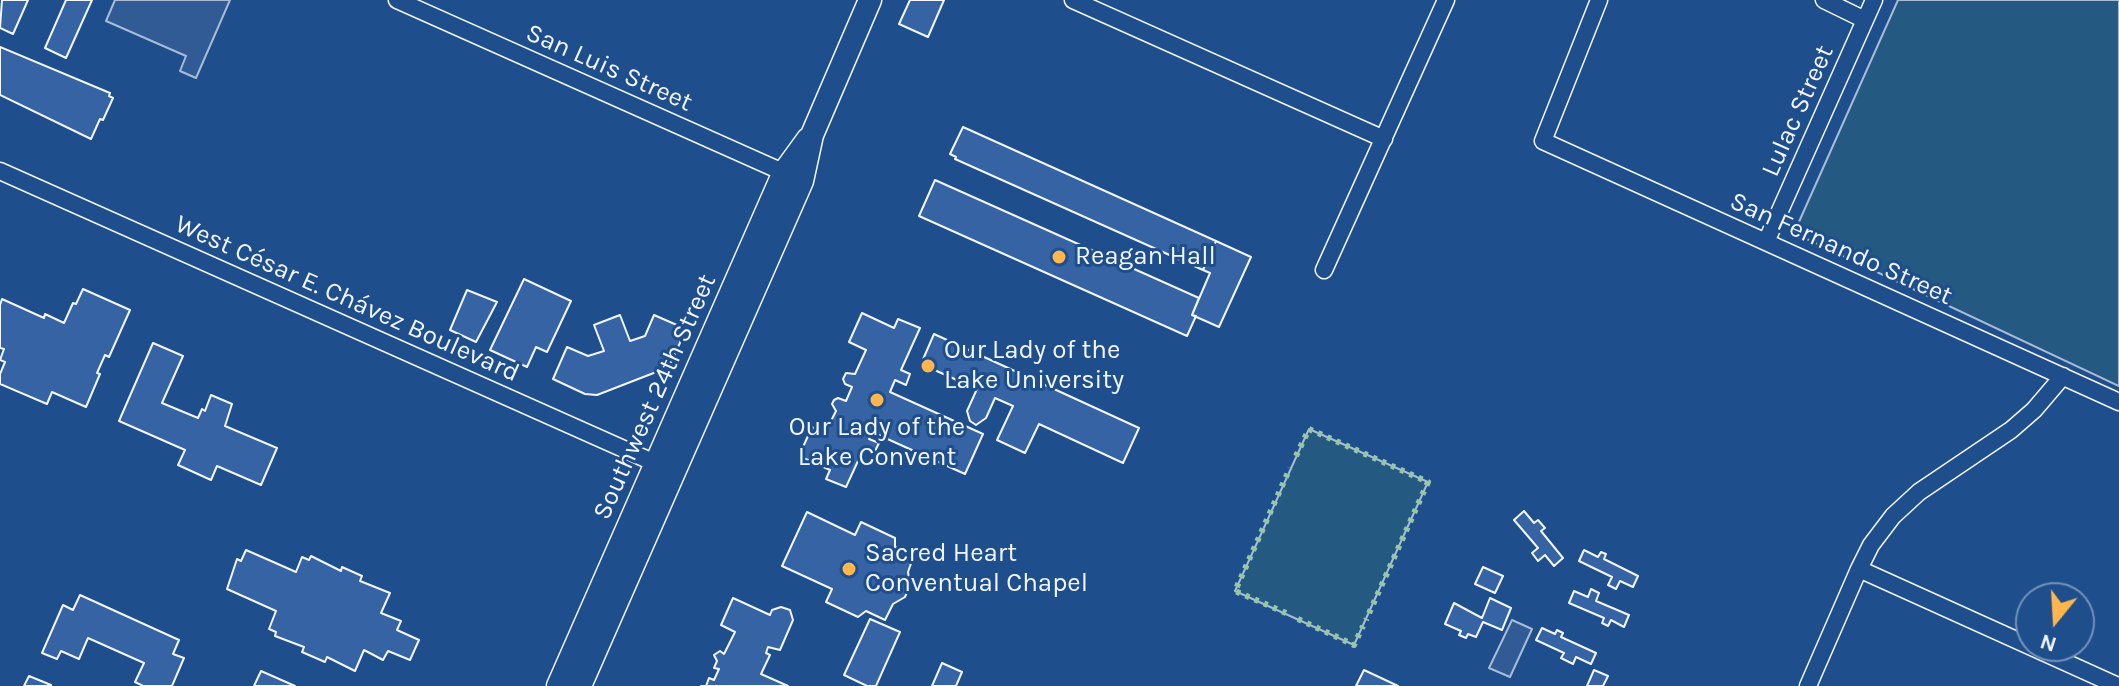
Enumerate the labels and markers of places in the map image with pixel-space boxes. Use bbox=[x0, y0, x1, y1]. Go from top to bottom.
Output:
place label: Reagan Hall bbox=[1075, 241, 1216, 273]
marker: Reagan Hall bbox=[1050, 248, 1068, 266]
place label: Our Lady of the Lake University bbox=[944, 335, 1124, 396]
marker: Our Lady of the Lake University bbox=[919, 357, 937, 375]
marker: Our Lady of the Lake Convent bbox=[868, 391, 886, 409]
place label: Our Lady of the Lake Convent bbox=[789, 412, 965, 474]
place label: Sacred Heart Conventual Chapel bbox=[865, 538, 1088, 600]
marker: Sacred Heart Conventual Chapel bbox=[840, 560, 858, 578]

